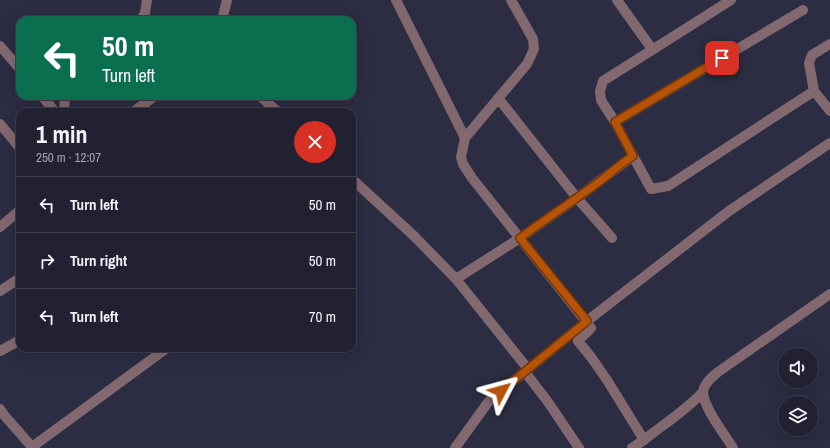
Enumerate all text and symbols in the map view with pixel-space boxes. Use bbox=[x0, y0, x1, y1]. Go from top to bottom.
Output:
text: 50 m bbox=[102, 27, 154, 65]
icon: left bbox=[36, 32, 88, 84]
pin bbox=[705, 41, 739, 75]
icon: arrive bbox=[711, 47, 733, 69]
text: Turn left bbox=[102, 63, 155, 88]
text: 1 min bbox=[36, 118, 87, 150]
button: close bbox=[294, 121, 336, 163]
text: 250 m · 12:07 bbox=[36, 149, 101, 166]
icon: left bbox=[36, 194, 58, 216]
text: Turn left bbox=[70, 194, 118, 215]
text: 50 m bbox=[309, 194, 336, 215]
icon: right bbox=[36, 250, 58, 272]
text: Turn right bbox=[70, 250, 127, 271]
text: 50 m bbox=[309, 250, 336, 271]
icon: left bbox=[36, 306, 58, 328]
text: Turn left bbox=[70, 306, 118, 327]
text: 70 m bbox=[309, 306, 336, 327]
map controls bbox=[778, 348, 818, 436]
button: sound bbox=[778, 348, 818, 388]
position arrow bbox=[480, 370, 522, 412]
button: layers bbox=[778, 396, 818, 436]

